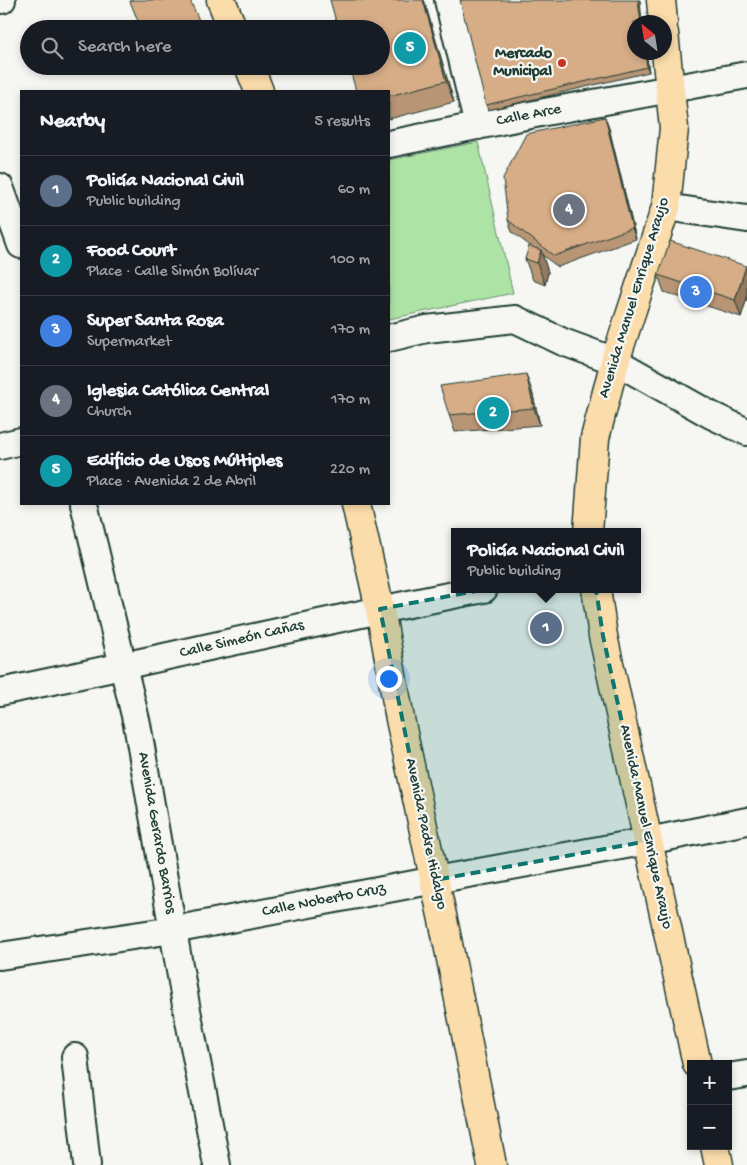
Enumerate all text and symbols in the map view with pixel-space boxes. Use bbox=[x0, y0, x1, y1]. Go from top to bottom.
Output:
north arrow bbox=[627, 15, 672, 60]
search box bbox=[20, 20, 390, 75]
pin: 5 bbox=[394, 29, 426, 67]
icon: search bbox=[38, 34, 66, 62]
text: Search here bbox=[78, 36, 172, 59]
place label: Mercado Municipal bbox=[493, 45, 553, 82]
marker: Mercado Municipal bbox=[556, 57, 568, 69]
street label: Calle Arce bbox=[495, 100, 564, 132]
text: Nearby bbox=[40, 110, 105, 135]
text: 5 results bbox=[315, 113, 370, 132]
text: Policía Nacional Civil bbox=[87, 170, 244, 193]
text: 1 bbox=[53, 181, 59, 200]
text: 60 m bbox=[338, 181, 370, 200]
pin: 4 bbox=[553, 191, 585, 229]
text: Public building bbox=[87, 193, 181, 212]
street label: Avenida Manuel Enrique Araujo bbox=[595, 195, 675, 401]
text: Food Court bbox=[87, 240, 176, 263]
text: 2 bbox=[52, 251, 60, 270]
text: 100 m bbox=[330, 251, 370, 270]
text: Place · Calle Simón Bolívar bbox=[87, 263, 258, 282]
pin: 3 bbox=[680, 273, 712, 311]
text: Super Santa Rosa bbox=[87, 310, 224, 333]
text: 3 bbox=[52, 321, 60, 340]
text: 170 m bbox=[331, 321, 370, 340]
text: Supermarket bbox=[87, 333, 172, 352]
text: Iglesia Católica Central bbox=[87, 380, 269, 403]
text: 4 bbox=[52, 391, 60, 410]
text: 170 m bbox=[331, 391, 370, 410]
pin: 2 bbox=[477, 394, 509, 432]
text: Church bbox=[87, 403, 131, 422]
text: Edificio de Usos Múltiples bbox=[87, 450, 282, 473]
text: 5 bbox=[52, 461, 60, 480]
text: 220 m bbox=[330, 461, 370, 480]
text: Place · Avenida 2 de Abril bbox=[87, 473, 256, 492]
popup bbox=[451, 528, 641, 593]
text: Policía Nacional Civil bbox=[467, 540, 625, 563]
text: Public building bbox=[467, 563, 561, 582]
pin: 1 bbox=[530, 609, 562, 647]
street label: Calle Simeón Cañas bbox=[178, 616, 307, 664]
your location bbox=[376, 666, 402, 692]
street label: Avenida Manuel Enrique Araujo bbox=[614, 723, 676, 931]
street label: Avenida Gerardo Barrios bbox=[132, 751, 180, 916]
street label: Avenida Padre Hidalgo bbox=[400, 756, 450, 912]
street label: Calle Noberto Cruz bbox=[261, 880, 388, 922]
map controls bbox=[687, 1060, 732, 1150]
button: + bbox=[687, 1060, 732, 1105]
button: − bbox=[687, 1105, 732, 1150]

